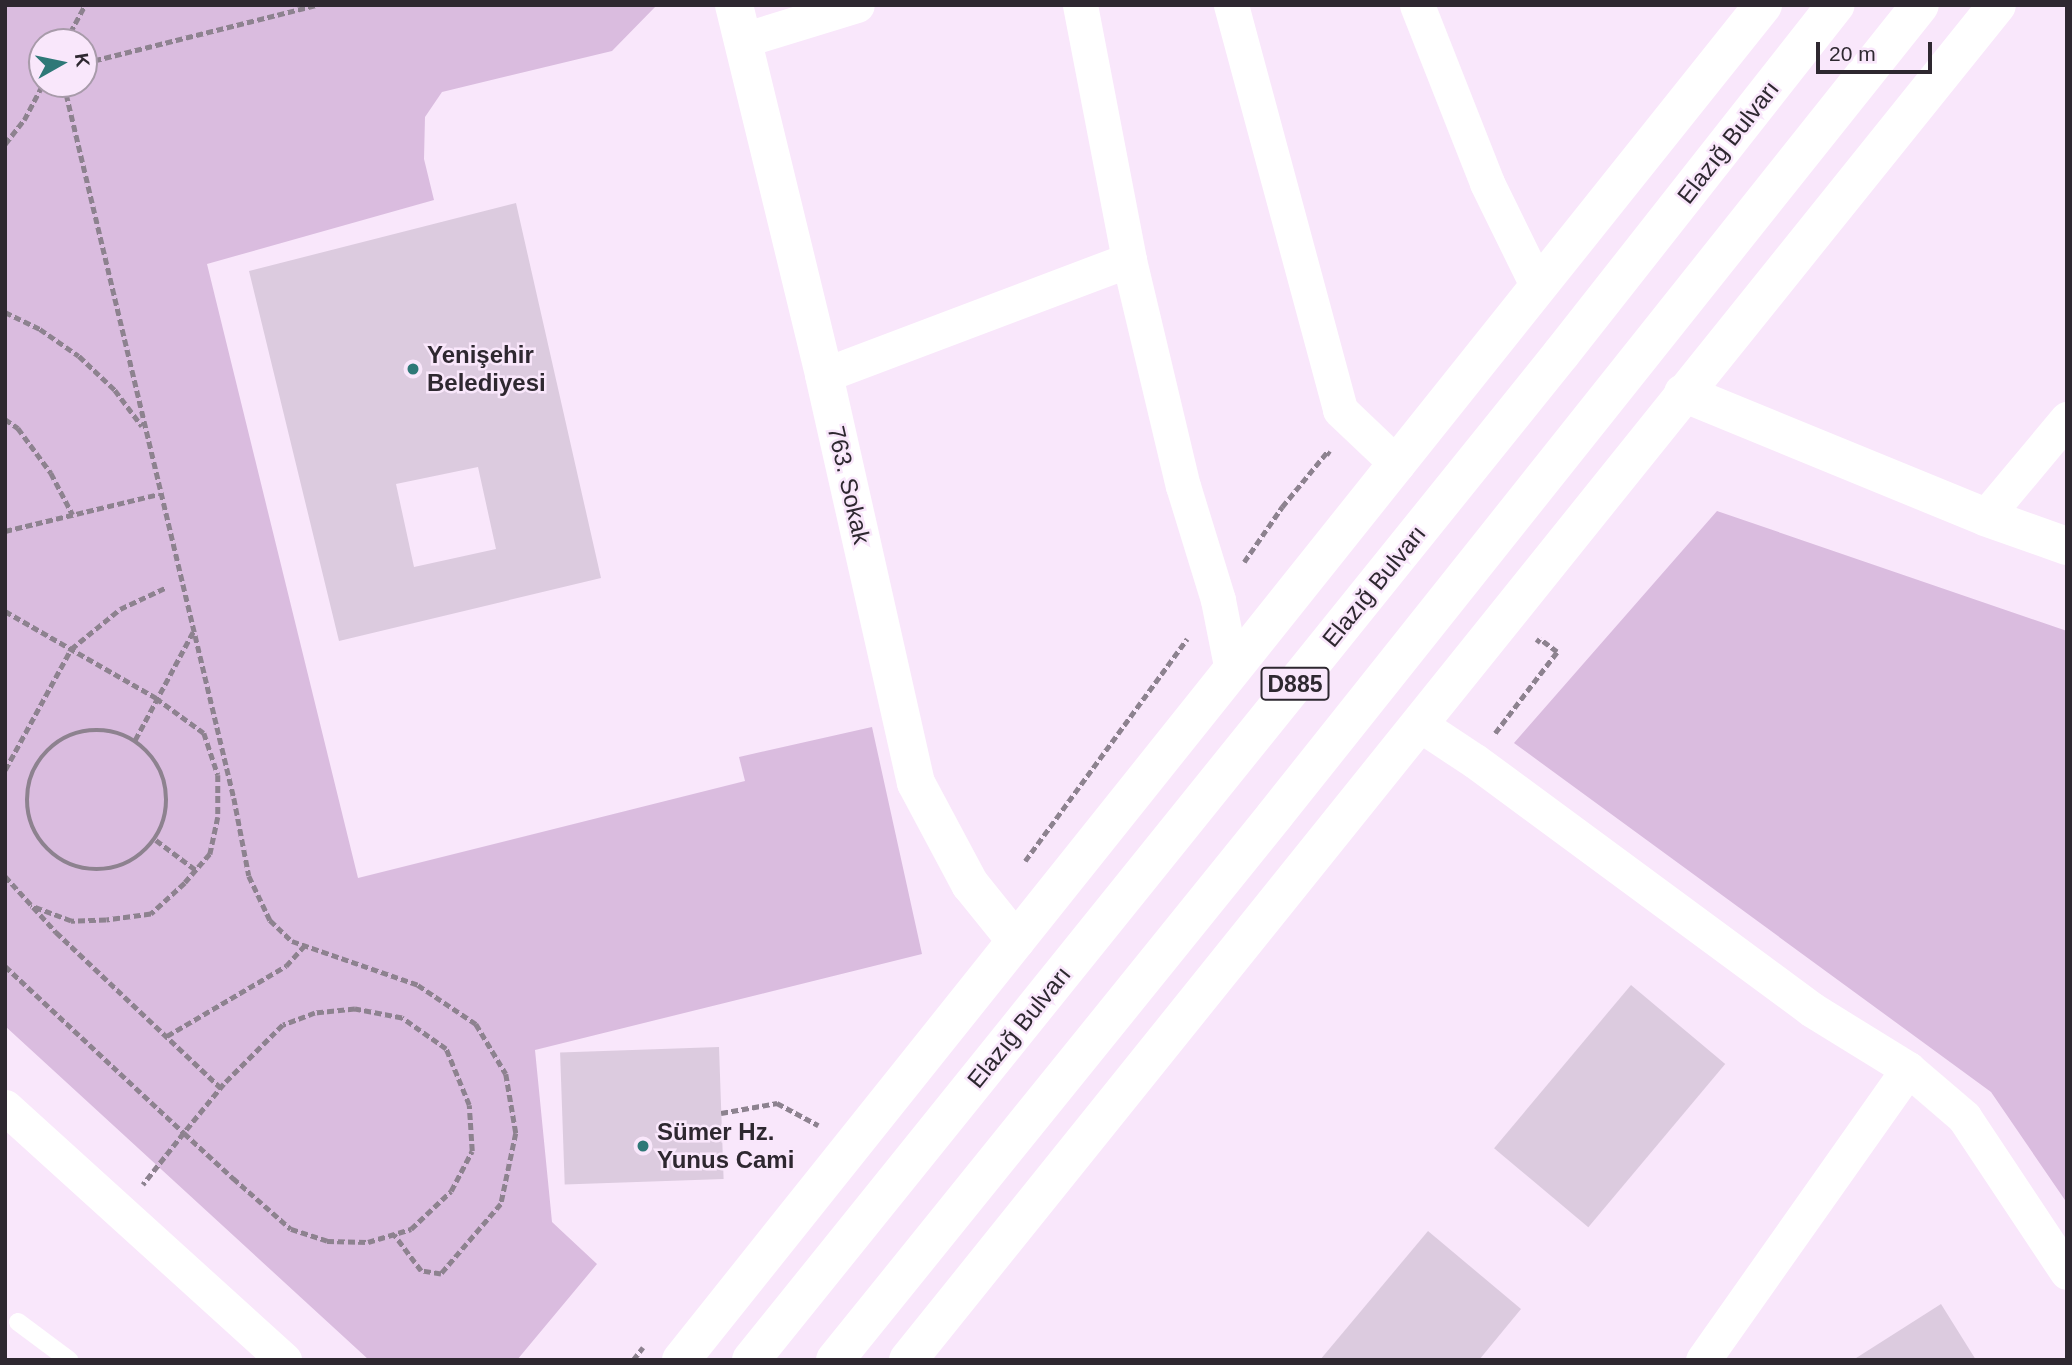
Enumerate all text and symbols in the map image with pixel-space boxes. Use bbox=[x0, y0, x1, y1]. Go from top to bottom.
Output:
north arrow bbox=[28, 28, 98, 98]
scale bar bbox=[1820, 28, 1936, 72]
text: 20 m bbox=[1829, 42, 1876, 65]
text: K bbox=[71, 52, 94, 68]
street label: Elazığ Bulvarı bbox=[1671, 75, 1785, 209]
place label: Yenişehir Belediyesi bbox=[427, 341, 546, 397]
marker: Yenişehir Belediyesi bbox=[405, 361, 421, 377]
street label: 763. Sokak bbox=[821, 423, 877, 547]
street label: Elazığ Bulvarı bbox=[1316, 519, 1432, 653]
road number: D885 bbox=[1260, 664, 1330, 704]
street label: Elazığ Bulvarı bbox=[961, 960, 1077, 1094]
place label: Sümer Hz. Yunus Cami bbox=[657, 1118, 794, 1174]
marker: Sümer Hz. Yunus Cami bbox=[635, 1138, 651, 1154]

